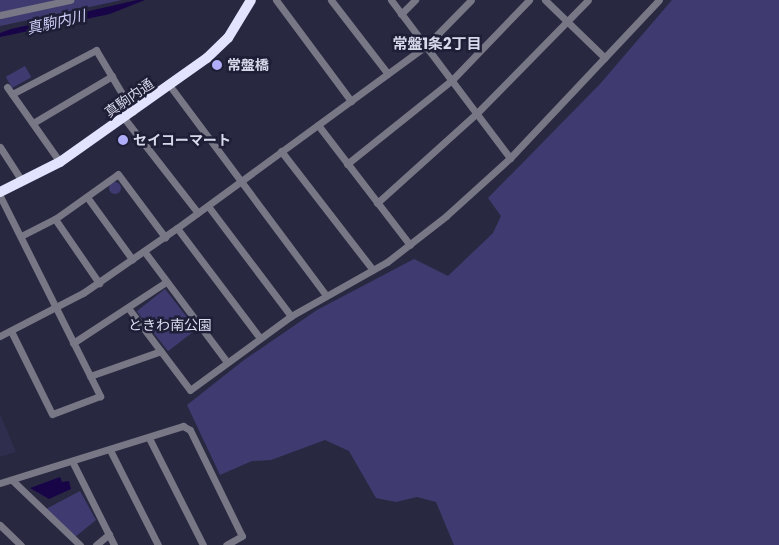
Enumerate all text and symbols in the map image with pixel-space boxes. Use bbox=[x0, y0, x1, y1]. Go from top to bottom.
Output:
water label: 真駒内川 bbox=[25, 6, 87, 38]
district label: 常盤1条2丁目 bbox=[392, 35, 482, 53]
place label: 常盤橋 bbox=[227, 57, 269, 73]
marker: 常盤橋 bbox=[211, 59, 223, 71]
street label: 真駒内通 bbox=[101, 75, 157, 121]
place label: セイコーマート bbox=[133, 132, 231, 148]
marker: セイコーマート bbox=[117, 134, 129, 146]
park label: ときわ南公園 bbox=[128, 317, 212, 333]

